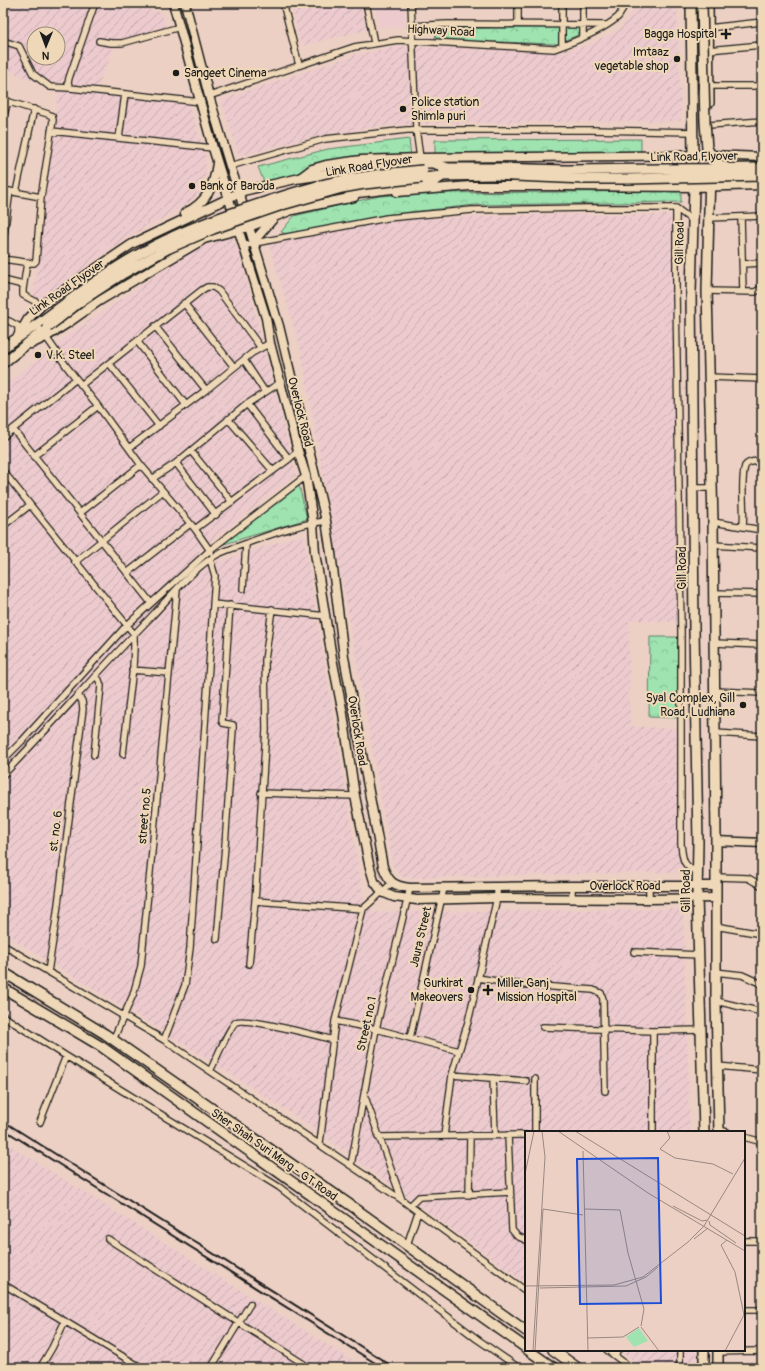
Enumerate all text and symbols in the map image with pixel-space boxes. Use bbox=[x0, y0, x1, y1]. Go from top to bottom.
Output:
street label: Highway Road bbox=[407, 22, 475, 40]
north arrow bbox=[26, 26, 66, 66]
place label: Bagga Hospital bbox=[644, 27, 717, 42]
marker: Bagga Hospital bbox=[720, 28, 732, 40]
place label: Imtaaz vegetable shop bbox=[594, 45, 669, 74]
text: N bbox=[41, 49, 50, 62]
marker: Imtaaz vegetable shop bbox=[672, 54, 682, 64]
place label: Sangeet Cinema bbox=[184, 66, 267, 81]
marker: Sangeet Cinema bbox=[171, 68, 181, 78]
place label: Police station Shimla puri bbox=[411, 95, 479, 124]
marker: Police station Shimla puri bbox=[398, 104, 408, 114]
street label: Link Road Flyover bbox=[650, 149, 739, 165]
street label: Link Road Flyover bbox=[324, 152, 414, 180]
place label: Bank of Baroda bbox=[200, 179, 275, 194]
marker: Bank of Baroda bbox=[187, 181, 197, 191]
street label: Gill Road bbox=[672, 221, 688, 265]
street label: Link Road Flyover bbox=[27, 256, 108, 319]
place label: V.K. Steel bbox=[46, 348, 95, 363]
marker: V.K. Steel bbox=[33, 350, 43, 360]
street label: Overlock Road bbox=[284, 376, 316, 448]
street label: Gill Road bbox=[675, 546, 690, 590]
place label: Syal Complex, Gill Road, Ludhiana bbox=[646, 691, 735, 720]
street label: Overlock Road bbox=[344, 695, 370, 767]
marker: Syal Complex, Gill Road, Ludhiana bbox=[738, 700, 748, 710]
street label: street no.5 bbox=[135, 787, 155, 845]
street label: st. no. 6 bbox=[46, 810, 66, 852]
street label: Gill Road bbox=[679, 869, 694, 913]
street label: Overlock Road bbox=[589, 879, 661, 894]
street label: Jaura Street bbox=[407, 905, 435, 969]
place label: Gurkirat Makeovers bbox=[410, 976, 464, 1005]
place label: Miller Ganj Mission Hospital bbox=[497, 976, 577, 1005]
marker: Miller Ganj Mission Hospital bbox=[482, 984, 494, 996]
marker: Gurkirat Makeovers bbox=[466, 985, 476, 995]
street label: Street no.1 bbox=[354, 995, 380, 1053]
street label: Sher Shah Suri Marg - GT Road bbox=[208, 1106, 340, 1204]
inset map bbox=[525, 1131, 745, 1351]

